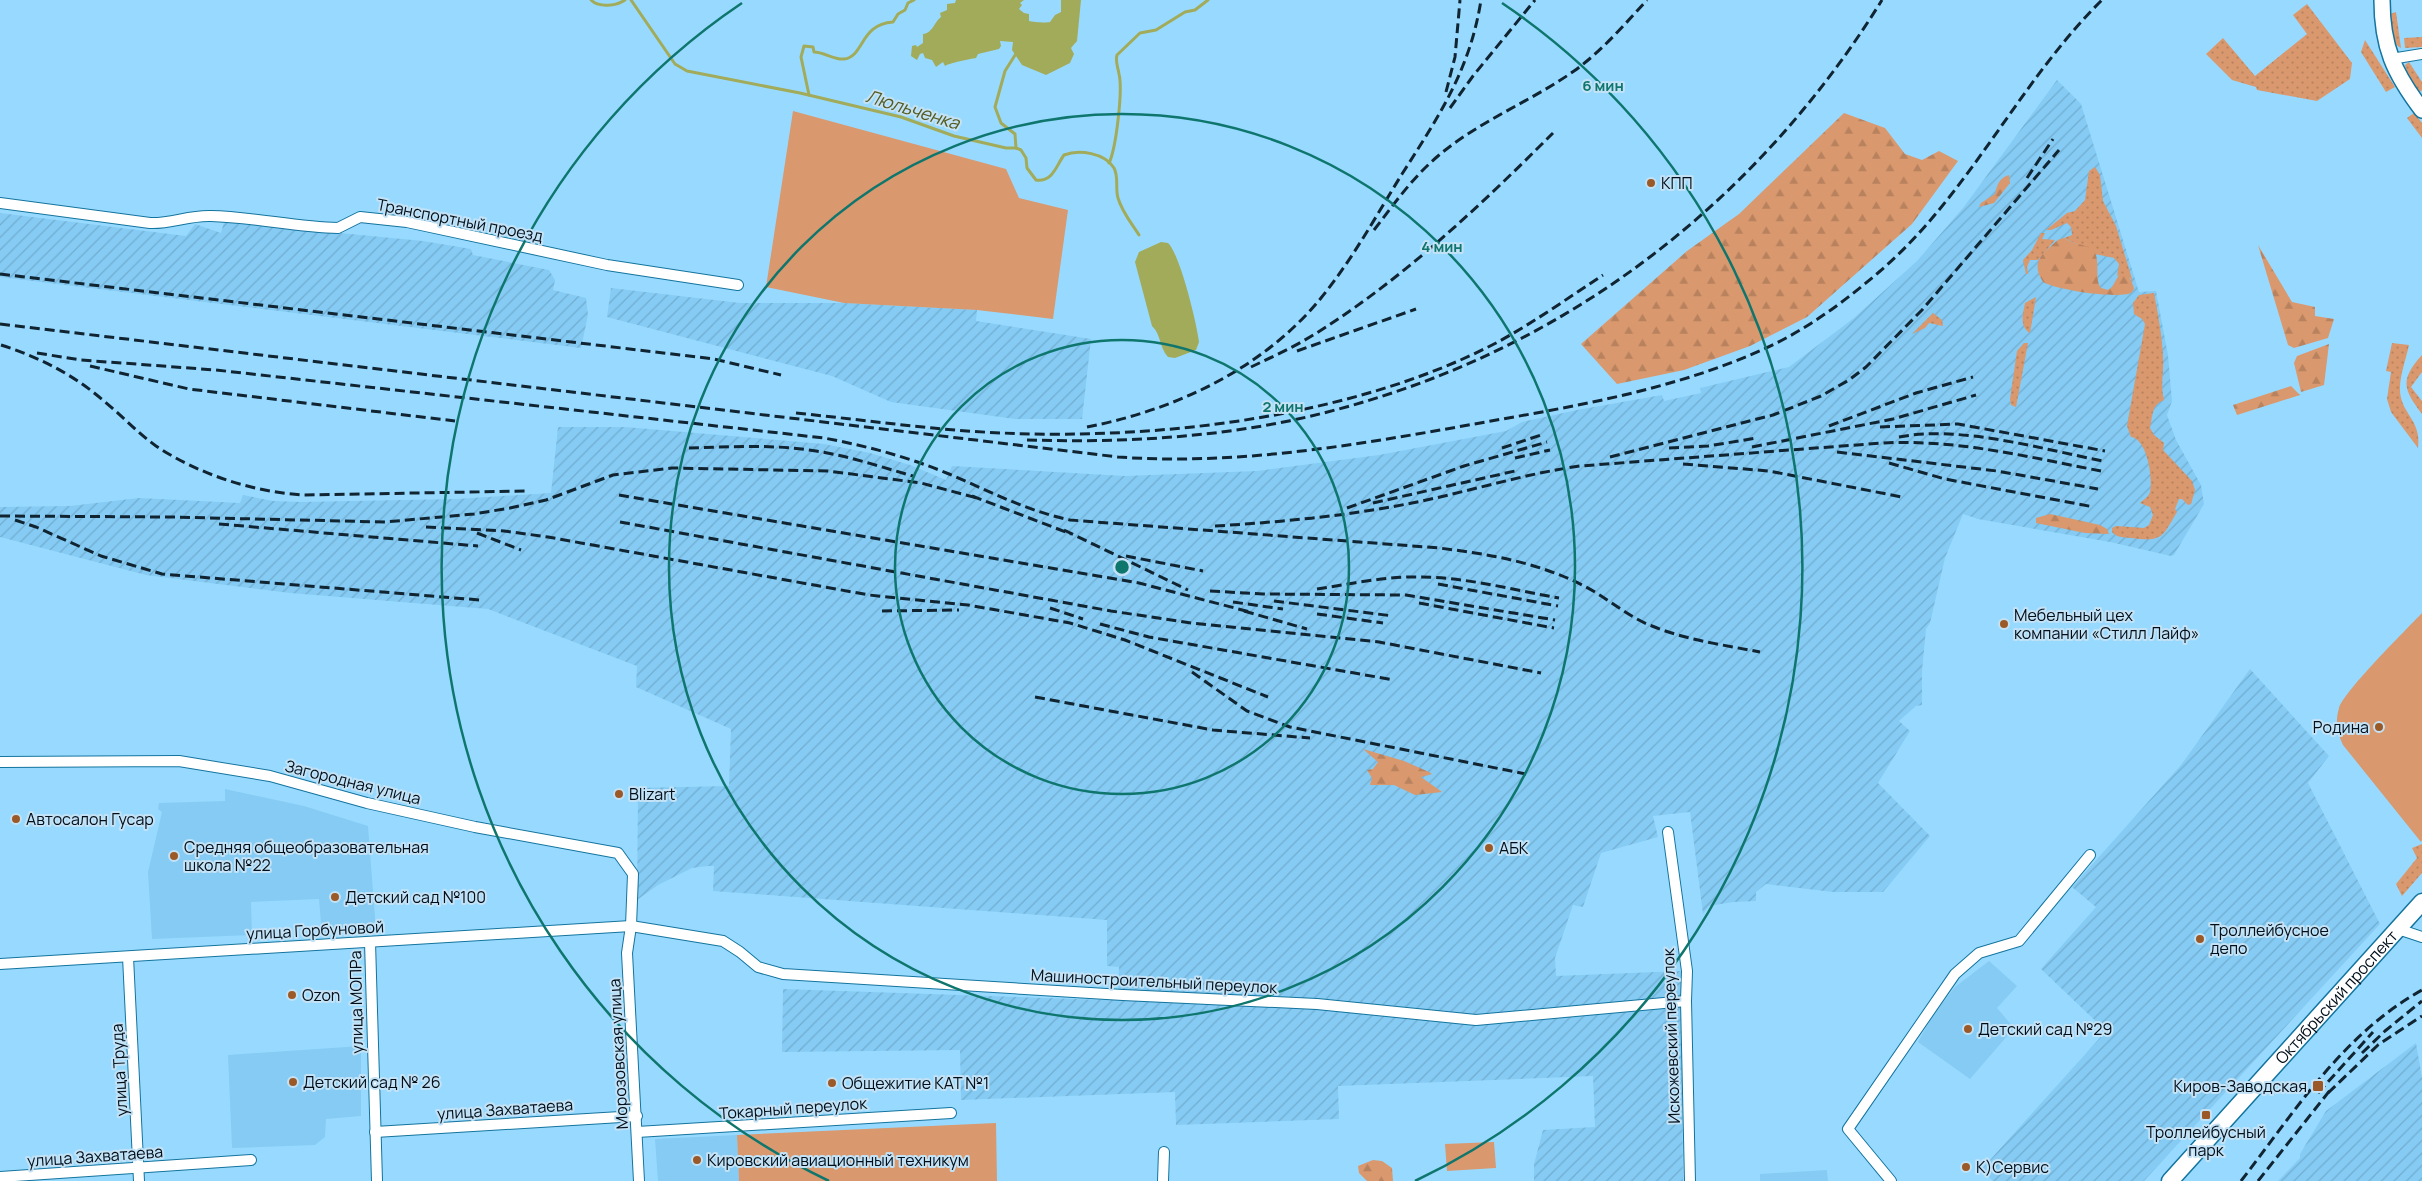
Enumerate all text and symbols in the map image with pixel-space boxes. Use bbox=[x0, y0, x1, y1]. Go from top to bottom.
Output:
text: 6 мин bbox=[1582, 75, 1624, 96]
water label: Люльченка bbox=[863, 83, 964, 135]
place label: КПП bbox=[1661, 172, 1693, 194]
marker: КПП bbox=[1645, 177, 1657, 189]
street label: Транспортный проезд bbox=[375, 193, 545, 247]
text: 4 мин bbox=[1421, 236, 1463, 257]
text: 2 мин bbox=[1262, 396, 1304, 417]
centre of rings bbox=[1113, 558, 1131, 576]
place label: Мебельный цех компании «Стилл Лайф» bbox=[2014, 604, 2199, 644]
marker: Мебельный цех компании «Стилл Лайф» bbox=[1998, 618, 2010, 630]
place label: Родина bbox=[2313, 716, 2369, 738]
marker: Родина bbox=[2373, 721, 2385, 733]
street label: Загородная улица bbox=[283, 754, 423, 810]
place label: Blizart bbox=[629, 783, 675, 805]
marker: Blizart bbox=[613, 788, 625, 800]
place label: Автосалон Гусар bbox=[26, 808, 154, 830]
marker: Автосалон Гусар bbox=[10, 813, 22, 825]
place label: Средняя общеобразовательная школа №22 bbox=[184, 836, 429, 876]
place label: АБК bbox=[1499, 837, 1529, 859]
marker: АБК bbox=[1483, 842, 1495, 854]
marker: Средняя общеобразовательная школа №22 bbox=[168, 850, 180, 862]
place label: Детский сад №100 bbox=[345, 886, 486, 908]
marker: Детский сад №100 bbox=[329, 891, 341, 903]
street label: улица Горбуновой bbox=[245, 915, 385, 945]
place label: Троллейбусное депо bbox=[2210, 919, 2329, 959]
street label: Октябрьский проспект bbox=[2270, 925, 2402, 1069]
marker: Троллейбусное депо bbox=[2194, 933, 2206, 945]
street label: Искожевский переулок bbox=[1657, 947, 1685, 1124]
street label: улица МОПРа bbox=[344, 950, 368, 1054]
street label: Машиностроительный переулок bbox=[1030, 964, 1279, 998]
street label: Морозовская улица bbox=[603, 978, 633, 1130]
place label: Ozon bbox=[302, 984, 340, 1006]
marker: Ozon bbox=[286, 989, 298, 1001]
place label: Детский сад №29 bbox=[1978, 1018, 2112, 1040]
street label: улица Труда bbox=[106, 1023, 132, 1117]
marker: Детский сад №29 bbox=[1962, 1023, 1974, 1035]
place label: Детский сад № 26 bbox=[303, 1071, 441, 1093]
place label: Общежитие КАТ №1 bbox=[842, 1072, 989, 1094]
place label: Киров-Заводская bbox=[2174, 1075, 2307, 1097]
marker: Детский сад № 26 bbox=[287, 1076, 299, 1088]
marker: Общежитие КАТ №1 bbox=[826, 1077, 838, 1089]
marker: Киров-Заводская bbox=[2311, 1079, 2325, 1093]
street label: Токарный переулок bbox=[718, 1092, 869, 1124]
street label: улица Захватаева bbox=[436, 1093, 574, 1125]
marker: Троллейбусный парк bbox=[2200, 1109, 2212, 1121]
place label: Троллейбусный парк bbox=[2146, 1121, 2266, 1161]
street label: улица Захватаева bbox=[26, 1140, 164, 1172]
place label: Кировский авиационный техникум bbox=[707, 1149, 969, 1171]
marker: Кировский авиационный техникум bbox=[691, 1154, 703, 1166]
place label: К)Сервис bbox=[1976, 1156, 2049, 1178]
marker: К)Сервис bbox=[1960, 1161, 1972, 1173]

